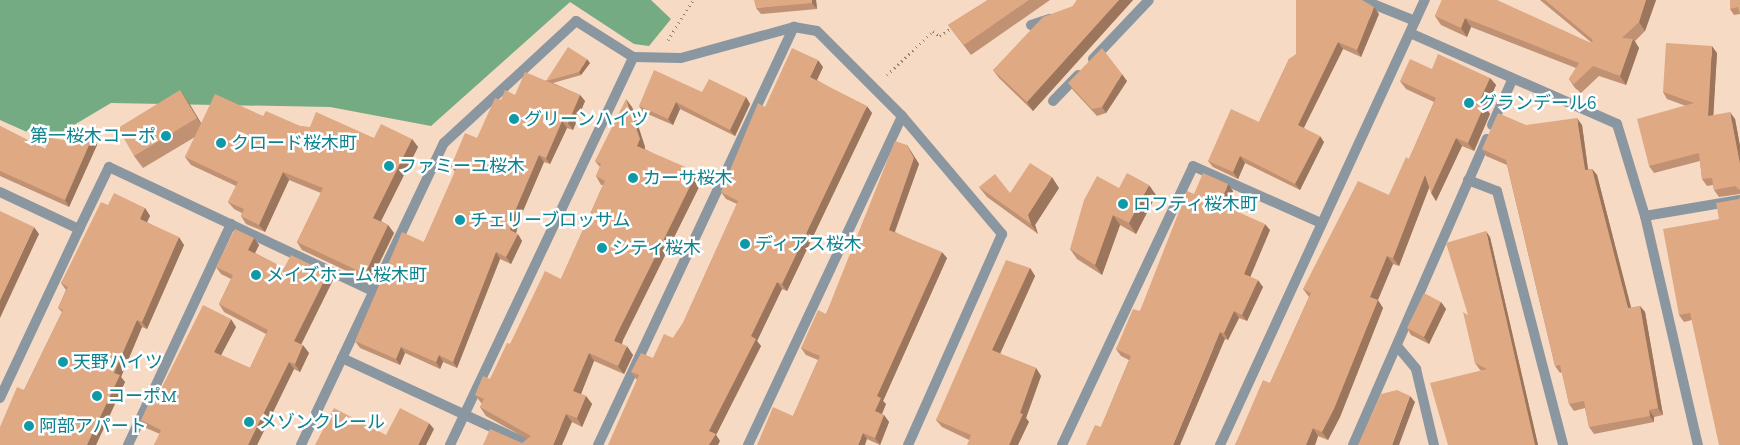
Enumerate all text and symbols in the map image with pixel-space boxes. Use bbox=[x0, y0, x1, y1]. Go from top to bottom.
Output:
place label: グランデール6 bbox=[1479, 92, 1597, 114]
marker: グランデール6 bbox=[1463, 97, 1475, 109]
place label: グリーンハイツ bbox=[524, 108, 650, 130]
marker: グリーンハイツ bbox=[508, 113, 520, 125]
place label: 第一桜木コーポ bbox=[30, 125, 156, 147]
marker: 第一桜木コーポ bbox=[160, 130, 172, 142]
place label: クロード桜木町 bbox=[231, 132, 357, 154]
marker: クロード桜木町 bbox=[215, 137, 227, 149]
place label: ファミーユ桜木 bbox=[399, 155, 525, 177]
marker: ファミーユ桜木 bbox=[383, 160, 395, 172]
place label: カーサ桜木 bbox=[643, 167, 733, 189]
marker: カーサ桜木 bbox=[627, 172, 639, 184]
place label: ロフティ桜木町 bbox=[1133, 193, 1259, 215]
marker: ロフティ桜木町 bbox=[1117, 198, 1129, 210]
place label: チェリーブロッサム bbox=[470, 209, 632, 231]
marker: チェリーブロッサム bbox=[454, 214, 466, 226]
place label: ディアス桜木 bbox=[755, 233, 863, 255]
place label: シティ桜木 bbox=[612, 237, 702, 259]
marker: ディアス桜木 bbox=[739, 238, 751, 250]
marker: シティ桜木 bbox=[596, 242, 608, 254]
place label: メイズホーム桜木町 bbox=[266, 264, 428, 286]
marker: メイズホーム桜木町 bbox=[250, 269, 262, 281]
place label: 天野ハイツ bbox=[73, 351, 163, 373]
marker: 天野ハイツ bbox=[57, 356, 69, 368]
place label: コーポM bbox=[107, 385, 177, 407]
marker: コーポM bbox=[91, 390, 103, 402]
place label: メゾンクレール bbox=[259, 411, 385, 433]
place label: 阿部アパート bbox=[39, 415, 147, 437]
marker: メゾンクレール bbox=[243, 416, 255, 428]
marker: 阿部アパート bbox=[23, 420, 35, 432]

